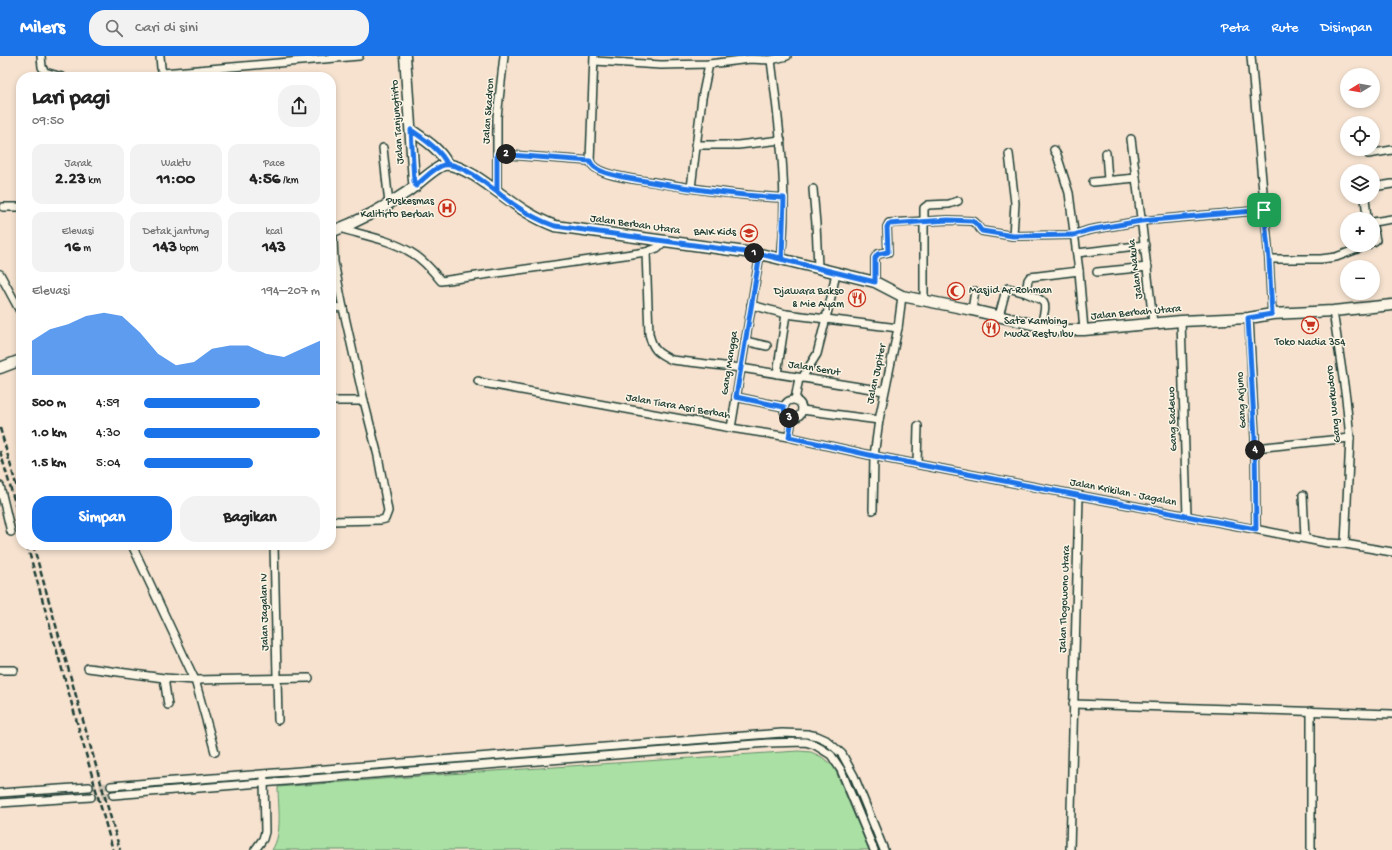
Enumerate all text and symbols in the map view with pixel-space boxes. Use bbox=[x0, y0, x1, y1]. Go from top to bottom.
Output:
search box bbox=[89, 10, 369, 46]
text: Milers bbox=[20, 17, 65, 40]
icon: search bbox=[103, 17, 125, 39]
text: Cari di sini bbox=[135, 19, 198, 37]
text: Peta bbox=[1221, 20, 1250, 37]
text: Rute bbox=[1272, 20, 1298, 37]
text: Disimpan bbox=[1320, 20, 1372, 37]
north arrow bbox=[1340, 68, 1380, 108]
map controls bbox=[1340, 68, 1380, 300]
street label: Jalan Skadron bbox=[481, 77, 497, 144]
street label: Jalan Tanjungtirto bbox=[389, 79, 407, 165]
button: share bbox=[278, 85, 320, 127]
text: Lari pagi bbox=[32, 86, 110, 112]
text: 09:50 bbox=[32, 114, 64, 129]
button: locate bbox=[1340, 116, 1380, 156]
pin: 2 bbox=[496, 144, 516, 164]
text: 2 bbox=[503, 148, 509, 160]
text: Jarak bbox=[65, 158, 91, 170]
text: Waktu bbox=[161, 158, 191, 170]
text: Pace bbox=[263, 158, 285, 170]
button: layers bbox=[1340, 164, 1380, 204]
text: 2.23 bbox=[55, 170, 86, 190]
text: 11:00 bbox=[157, 170, 195, 190]
text: 4:56 bbox=[250, 170, 280, 190]
text: km bbox=[86, 175, 101, 187]
text: /km bbox=[280, 175, 298, 187]
pin bbox=[1247, 193, 1281, 227]
place label: Puskesmas Kalitirto Berbah bbox=[360, 196, 435, 221]
hospital icon: Puskesmas Kalitirto Berbah bbox=[437, 198, 457, 218]
icon: arrive bbox=[1253, 199, 1275, 221]
button: + bbox=[1340, 212, 1380, 252]
street label: Jalan Berbah Utara bbox=[589, 213, 682, 237]
school or university icon: BAIK Kids bbox=[739, 223, 759, 243]
text: Elevasi bbox=[62, 226, 94, 238]
text: Detak jantung bbox=[143, 226, 209, 238]
text: kcal bbox=[265, 226, 283, 238]
place label: BAIK Kids bbox=[693, 227, 737, 239]
text: 16 bbox=[65, 238, 81, 258]
text: 143 bbox=[153, 238, 177, 258]
text: 143 bbox=[262, 238, 286, 258]
street label: Jalan Nakula bbox=[1126, 238, 1146, 300]
text: m bbox=[81, 243, 91, 255]
text: bpm bbox=[177, 243, 199, 255]
pin: 1 bbox=[744, 243, 764, 263]
text: 1 bbox=[752, 247, 756, 259]
button: − bbox=[1340, 260, 1380, 300]
mosque icon: Masjid Ar-Rohman bbox=[946, 281, 966, 301]
text: Elevasi bbox=[32, 284, 70, 299]
text: 194–207 m bbox=[261, 284, 320, 299]
place label: Masjid Ar-Rohman bbox=[969, 285, 1053, 297]
place label: Djawara Bakso & Mie Ayam bbox=[773, 286, 844, 311]
restaurant icon: Djawara Bakso & Mie Ayam bbox=[847, 288, 867, 308]
street label: Jalan Berbah Utara bbox=[1090, 303, 1183, 323]
supermarket icon: Toko Nadia 354 bbox=[1300, 315, 1320, 335]
place label: Sate Kambing Muda Restu Ibu bbox=[1004, 316, 1073, 341]
restaurant icon: Sate Kambing Muda Restu Ibu bbox=[981, 318, 1001, 338]
street label: Gang Mangga bbox=[719, 329, 741, 396]
place label: Toko Nadia 354 bbox=[1274, 337, 1346, 349]
street label: Jalan Jupiter bbox=[865, 342, 889, 405]
street label: Jalan Serut bbox=[787, 359, 842, 379]
street label: Gang Werkudoro bbox=[1324, 364, 1344, 443]
street label: Gang Arjuno bbox=[1235, 371, 1249, 429]
street label: Gang Sadewo bbox=[1166, 386, 1180, 452]
street label: Jalan Tiara Asri Berbah bbox=[625, 392, 731, 422]
text: 500 m bbox=[32, 396, 66, 411]
text: 4:59 bbox=[96, 396, 120, 411]
pin: 3 bbox=[779, 408, 799, 428]
text: 3 bbox=[786, 412, 792, 424]
text: 1.0 km bbox=[32, 426, 67, 441]
text: 4:30 bbox=[96, 426, 120, 441]
pin: 4 bbox=[1245, 440, 1265, 460]
text: 4 bbox=[1252, 444, 1258, 456]
text: 1.5 km bbox=[32, 456, 66, 471]
text: 5:04 bbox=[96, 456, 120, 471]
street label: Jalan Krikilan - Jagalan bbox=[1069, 477, 1178, 509]
button: Simpan bbox=[32, 496, 172, 542]
button: Bagikan bbox=[180, 496, 320, 542]
street label: Jalan Tlogowono Utara bbox=[1057, 544, 1073, 653]
street label: Jalan Jagalan IV bbox=[258, 573, 272, 651]

